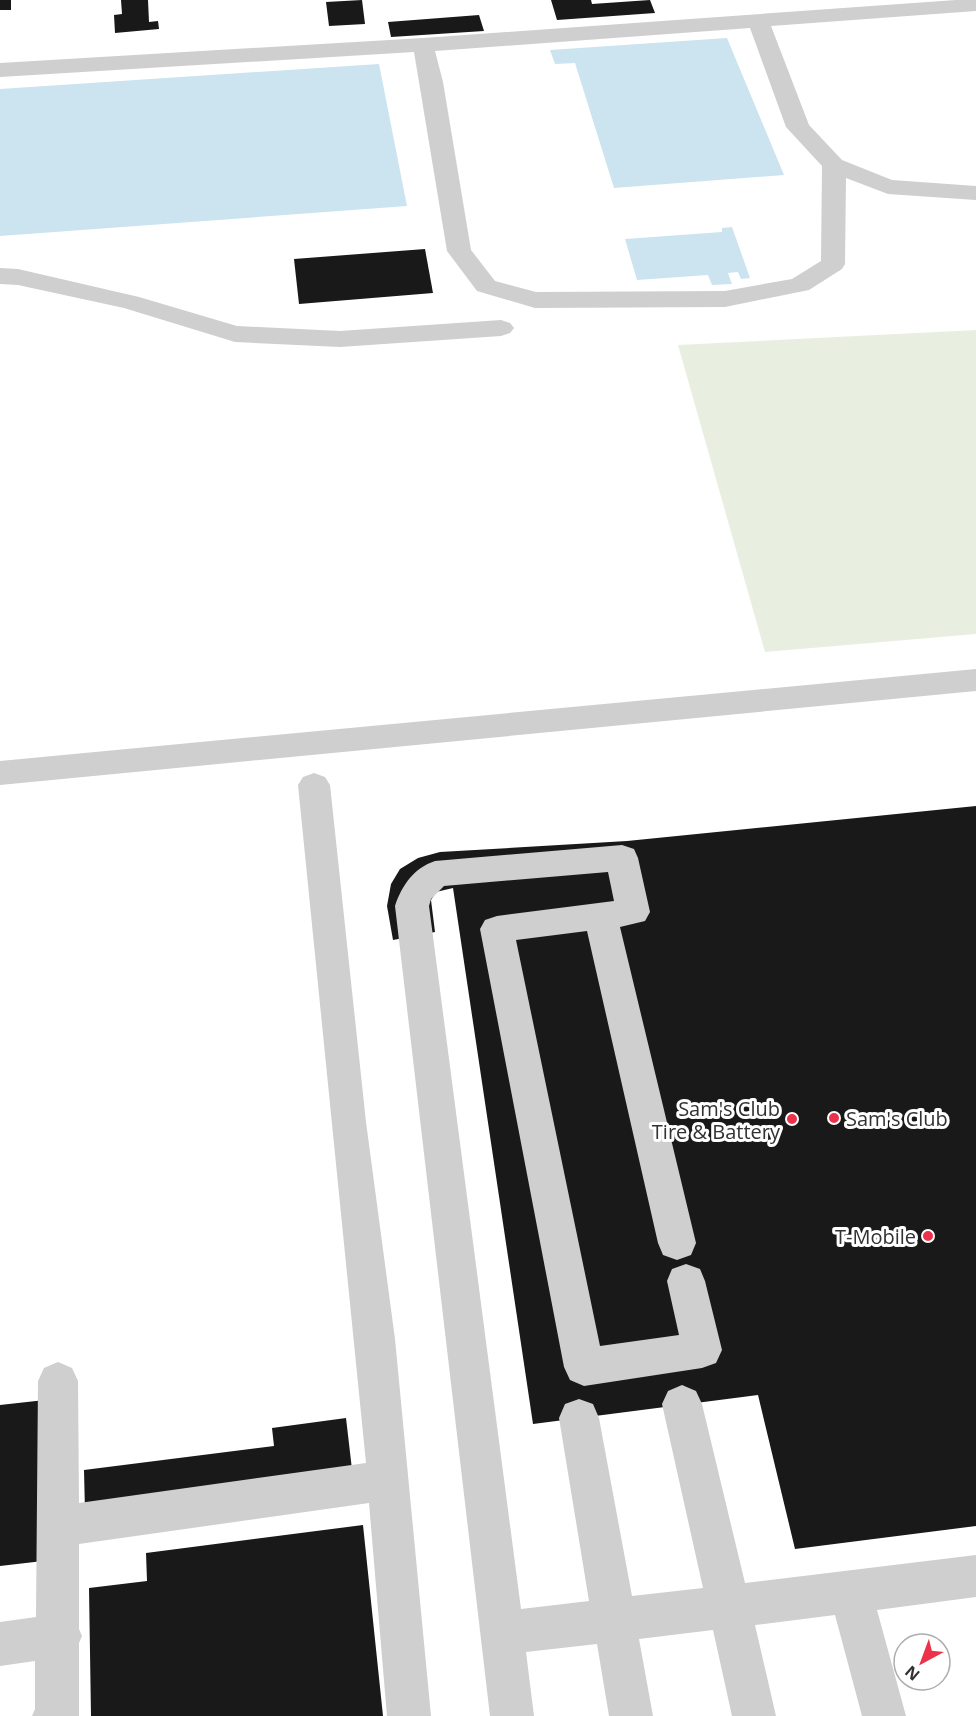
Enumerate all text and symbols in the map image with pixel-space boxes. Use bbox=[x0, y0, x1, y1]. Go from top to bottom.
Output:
place label: Sam's Club Tire & Battery bbox=[652, 1095, 781, 1145]
place label: Sam's Club bbox=[846, 1105, 948, 1132]
marker: Sam's Club bbox=[827, 1111, 841, 1125]
marker: Sam's Club Tire & Battery bbox=[785, 1112, 799, 1126]
place label: T-Mobile bbox=[835, 1223, 916, 1250]
marker: T-Mobile bbox=[921, 1229, 935, 1243]
north arrow bbox=[892, 1632, 952, 1692]
text: N bbox=[900, 1661, 924, 1686]

